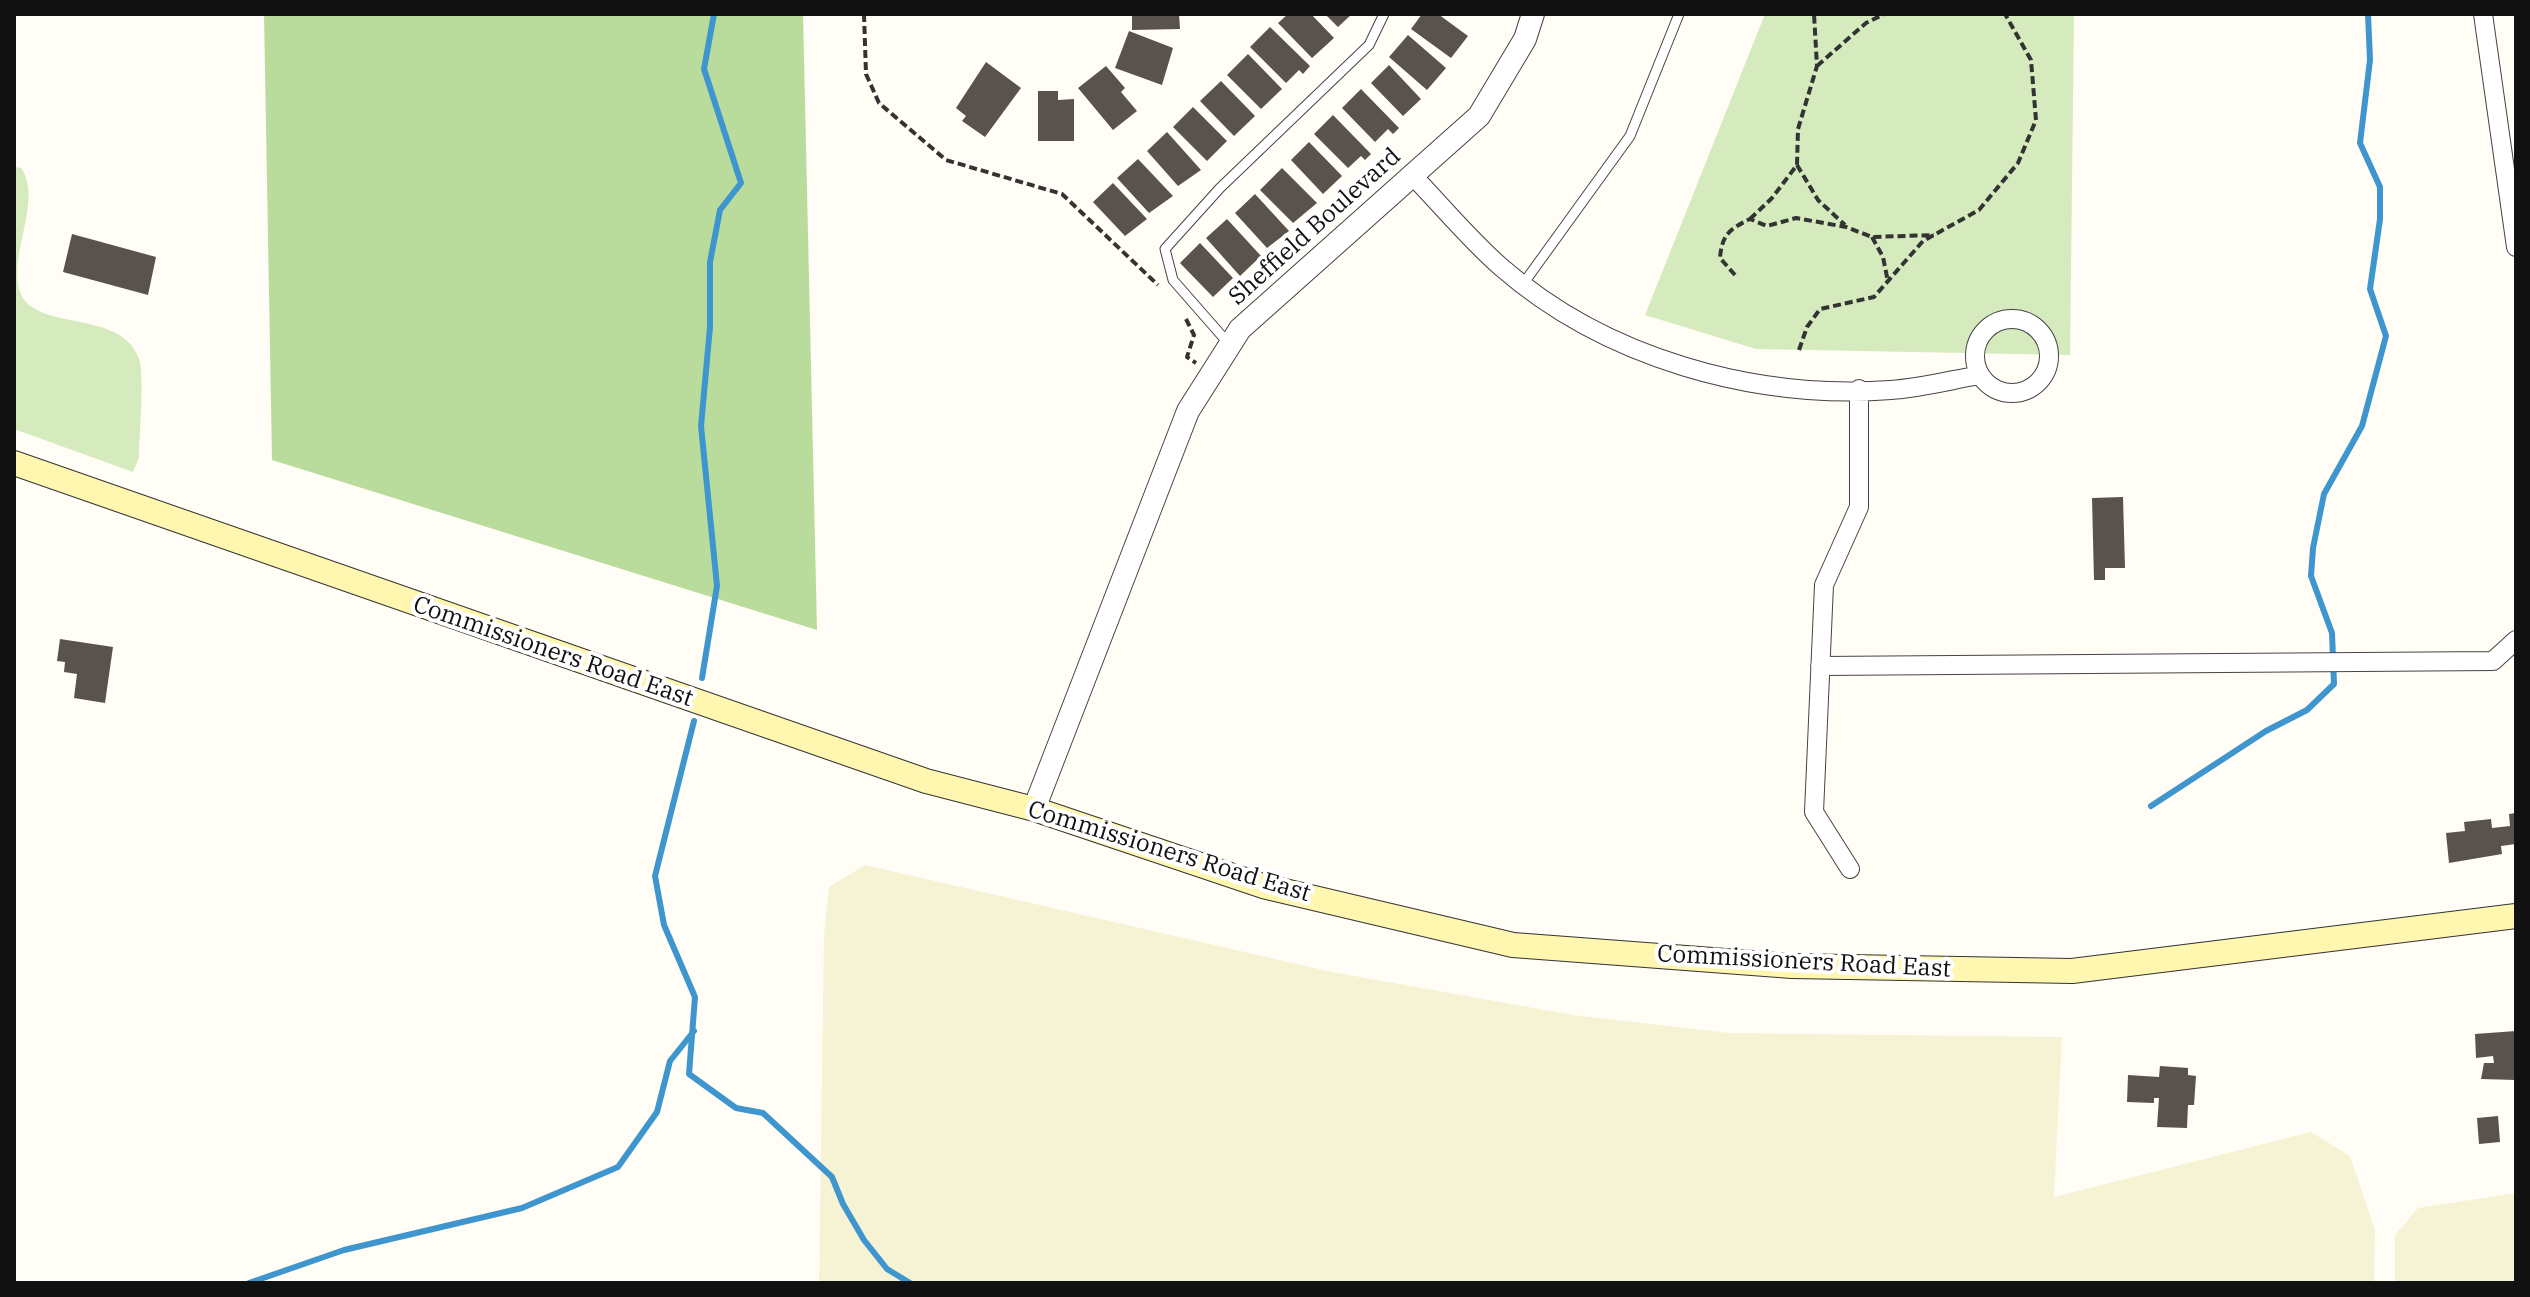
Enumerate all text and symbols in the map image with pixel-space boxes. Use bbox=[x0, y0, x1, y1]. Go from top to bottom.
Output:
street label: Sheffield Boulevard bbox=[1223, 142, 1407, 312]
street label: Commissioners Road East bbox=[409, 591, 697, 713]
street label: Commissioners Road East bbox=[1024, 795, 1314, 909]
street label: Commissioners Road East bbox=[1656, 940, 1952, 984]

